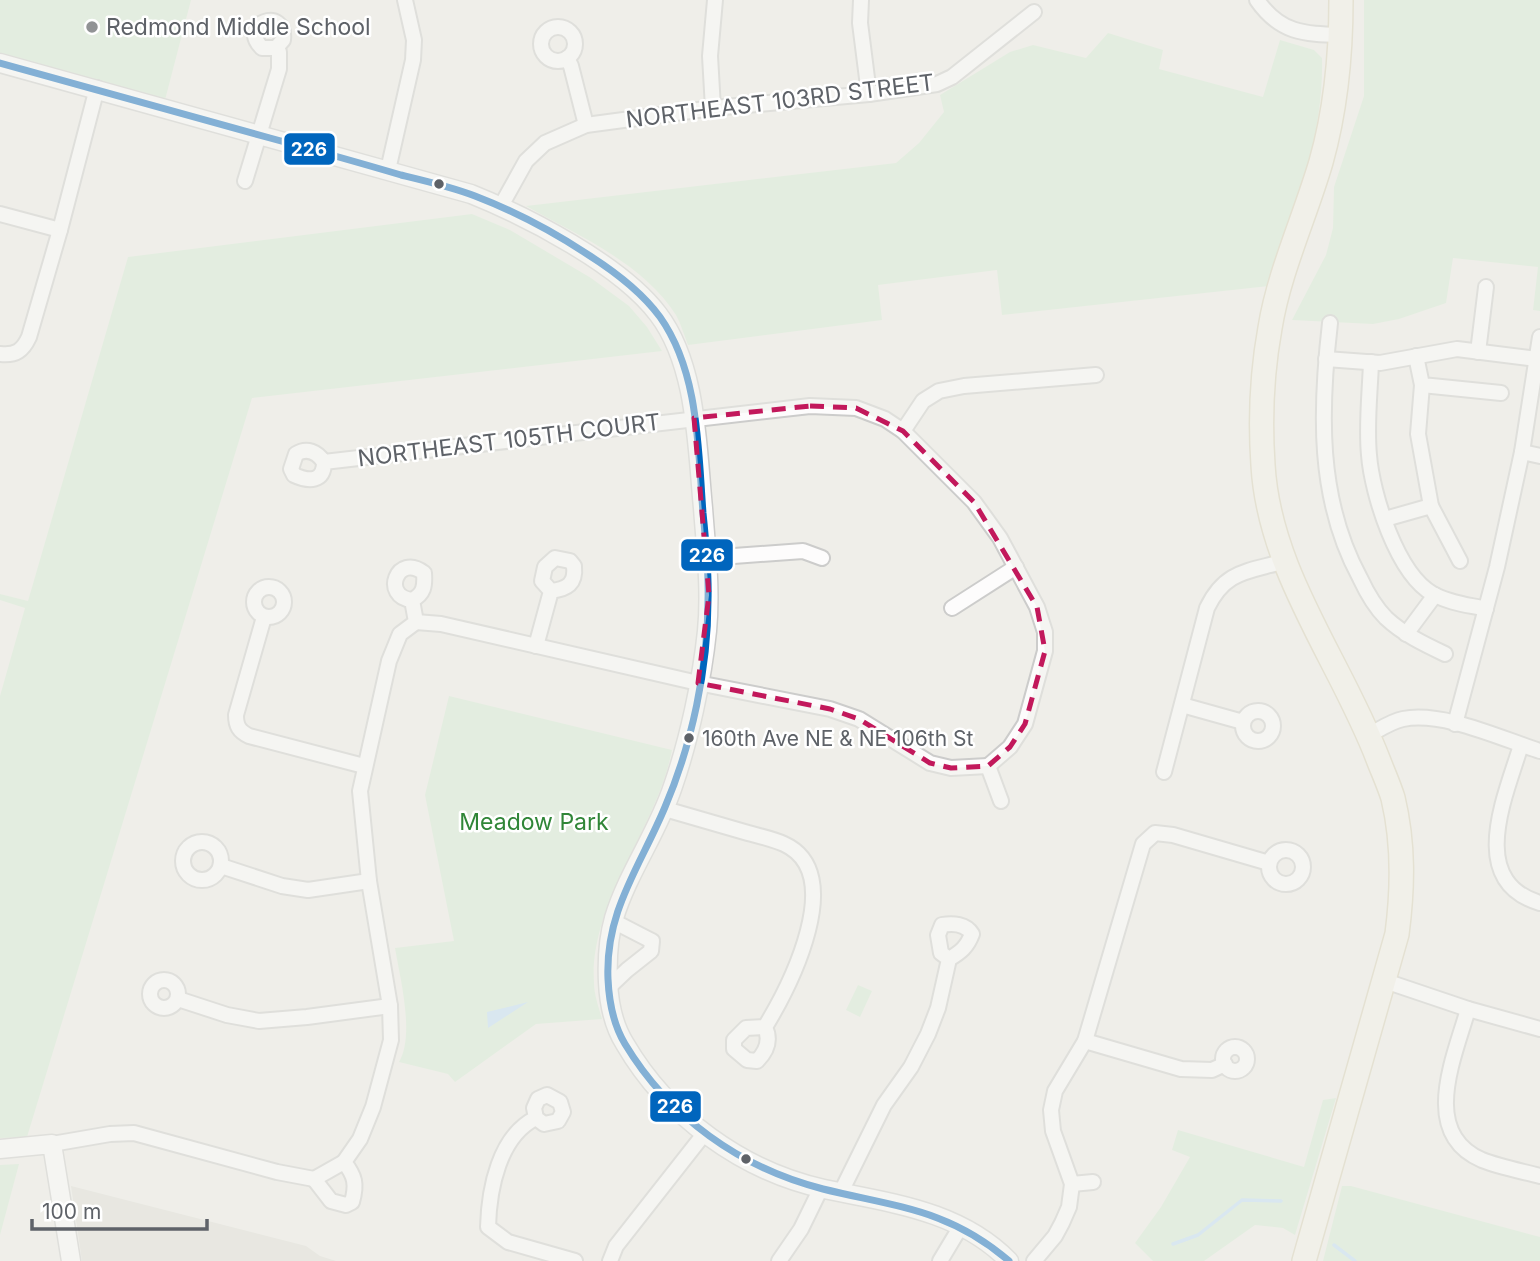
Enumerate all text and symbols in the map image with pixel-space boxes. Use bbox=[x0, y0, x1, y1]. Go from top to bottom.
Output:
place label: Redmond Middle School bbox=[106, 13, 371, 41]
marker: Redmond Middle School bbox=[84, 19, 100, 35]
street label: NORTHEAST 103RD STREET bbox=[624, 68, 936, 134]
line badge: 226 bbox=[283, 132, 336, 166]
text: 226 bbox=[291, 138, 327, 161]
unlabelled marker bbox=[432, 177, 446, 191]
street label: NORTHEAST 105TH COURT bbox=[356, 408, 662, 472]
line badge: 226 bbox=[680, 538, 734, 572]
text: 226 bbox=[689, 544, 725, 567]
place label: 160th Ave NE & NE 106th St bbox=[702, 726, 974, 751]
marker: 160th Ave NE & NE 106th St bbox=[682, 731, 696, 745]
park label: Meadow Park bbox=[459, 808, 609, 836]
line badge: 226 bbox=[649, 1090, 702, 1123]
text: 226 bbox=[657, 1095, 693, 1118]
unlabelled marker bbox=[739, 1152, 753, 1166]
scale bar bbox=[32, 1188, 206, 1232]
text: 100 m bbox=[42, 1199, 101, 1224]

